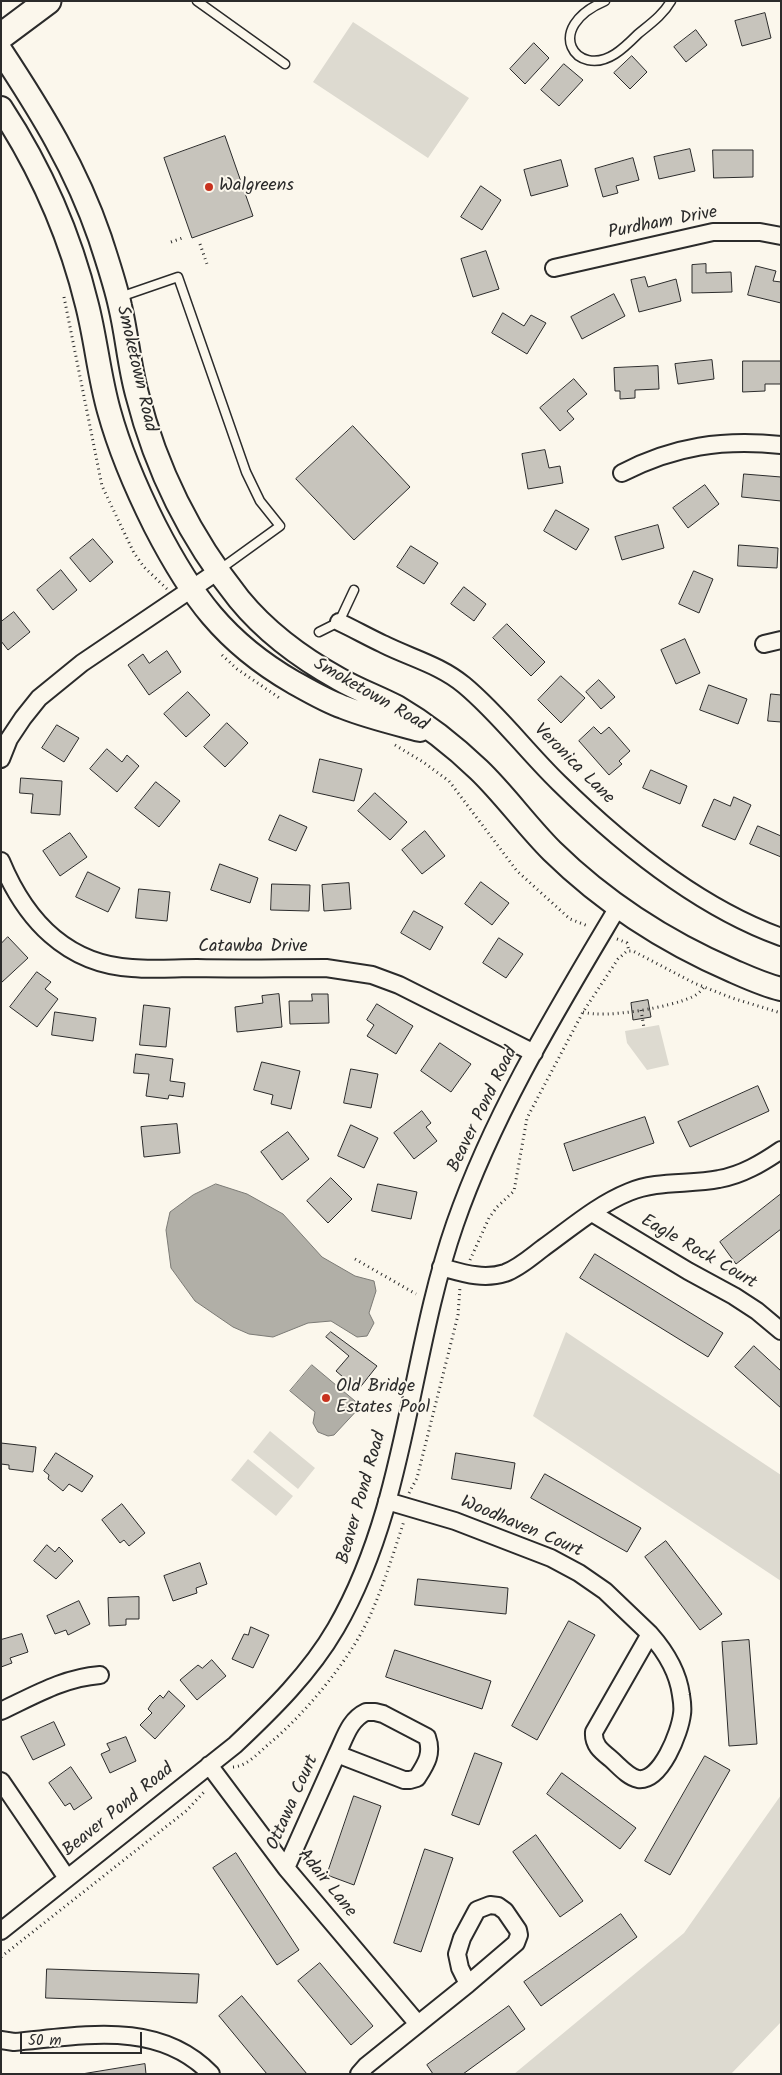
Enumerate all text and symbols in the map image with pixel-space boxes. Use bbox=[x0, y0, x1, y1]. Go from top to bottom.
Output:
place label: Walgreens bbox=[219, 176, 294, 198]
marker: Walgreens bbox=[203, 181, 215, 193]
street label: Purdham Drive bbox=[607, 203, 719, 245]
street label: Smoketown Road bbox=[110, 304, 160, 434]
street label: Smoketown Road bbox=[309, 654, 431, 738]
street label: Veronica Lane bbox=[528, 720, 618, 810]
street label: Catawba Drive bbox=[198, 937, 308, 959]
street label: Beaver Pond Road bbox=[444, 1044, 524, 1176]
street label: Eagle Rock Court bbox=[636, 1211, 760, 1295]
place label: Old Bridge Estates Pool bbox=[336, 1377, 430, 1420]
marker: Old Bridge Estates Pool bbox=[320, 1392, 332, 1404]
street label: Beaver Pond Road bbox=[334, 1429, 392, 1567]
street label: Woodhaven Court bbox=[457, 1493, 585, 1563]
street label: Ottawa Court bbox=[263, 1752, 325, 1854]
street label: Beaver Pond Road bbox=[59, 1760, 179, 1862]
street label: Adair Lane bbox=[292, 1845, 360, 1923]
scale bar bbox=[22, 2022, 145, 2054]
text: 50 m bbox=[28, 2029, 62, 2053]

